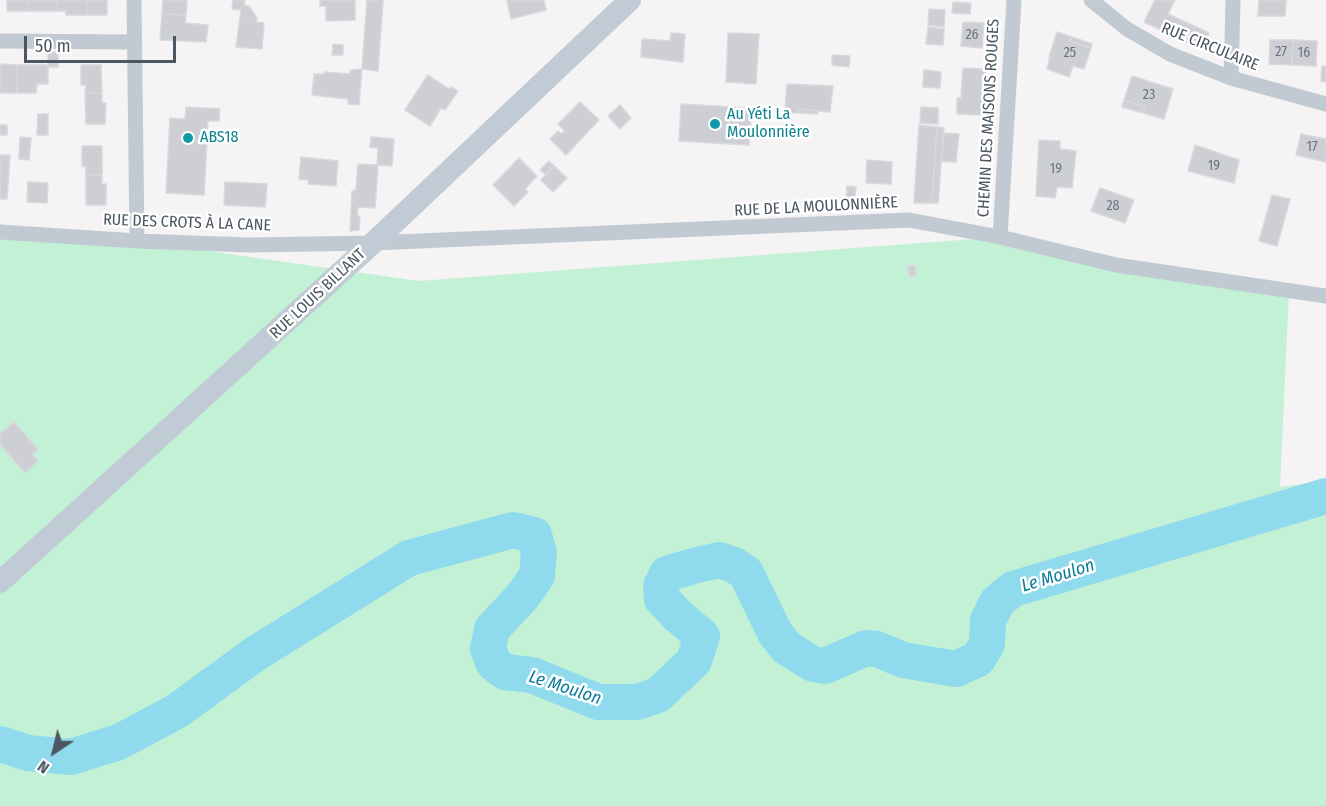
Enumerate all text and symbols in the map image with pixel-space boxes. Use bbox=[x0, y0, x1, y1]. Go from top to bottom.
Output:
street label: CHEMIN DES MAISONS ROUGES bbox=[974, 18, 1004, 218]
street label: RUE CIRCULAIRE bbox=[1158, 19, 1262, 75]
scale bar bbox=[27, 24, 178, 62]
house number: 26 bbox=[965, 27, 979, 43]
text: 50 m bbox=[35, 35, 71, 57]
house number: 27 bbox=[1275, 44, 1287, 60]
house number: 25 bbox=[1064, 45, 1076, 61]
house number: 16 bbox=[1298, 45, 1310, 61]
house number: 23 bbox=[1143, 87, 1155, 103]
place label: Au Yéti La Moulonnière bbox=[727, 105, 810, 143]
marker: Au Yéti La Moulonnière bbox=[708, 117, 722, 131]
place label: ABS18 bbox=[200, 128, 239, 148]
marker: ABS18 bbox=[181, 131, 195, 145]
house number: 17 bbox=[1306, 139, 1318, 155]
house number: 19 bbox=[1208, 158, 1220, 174]
house number: 19 bbox=[1050, 161, 1062, 177]
street label: RUE DE LA MOULONNIÈRE bbox=[734, 193, 898, 221]
house number: 28 bbox=[1106, 198, 1120, 214]
street label: RUE DES CROTS À LA CANE bbox=[103, 210, 271, 236]
street label: RUE LOUIS BILLANT bbox=[266, 245, 370, 343]
water label: Le Moulon bbox=[1019, 555, 1097, 597]
water label: Le Moulon bbox=[526, 666, 604, 710]
north arrow bbox=[24, 722, 84, 782]
text: N bbox=[34, 757, 53, 778]

